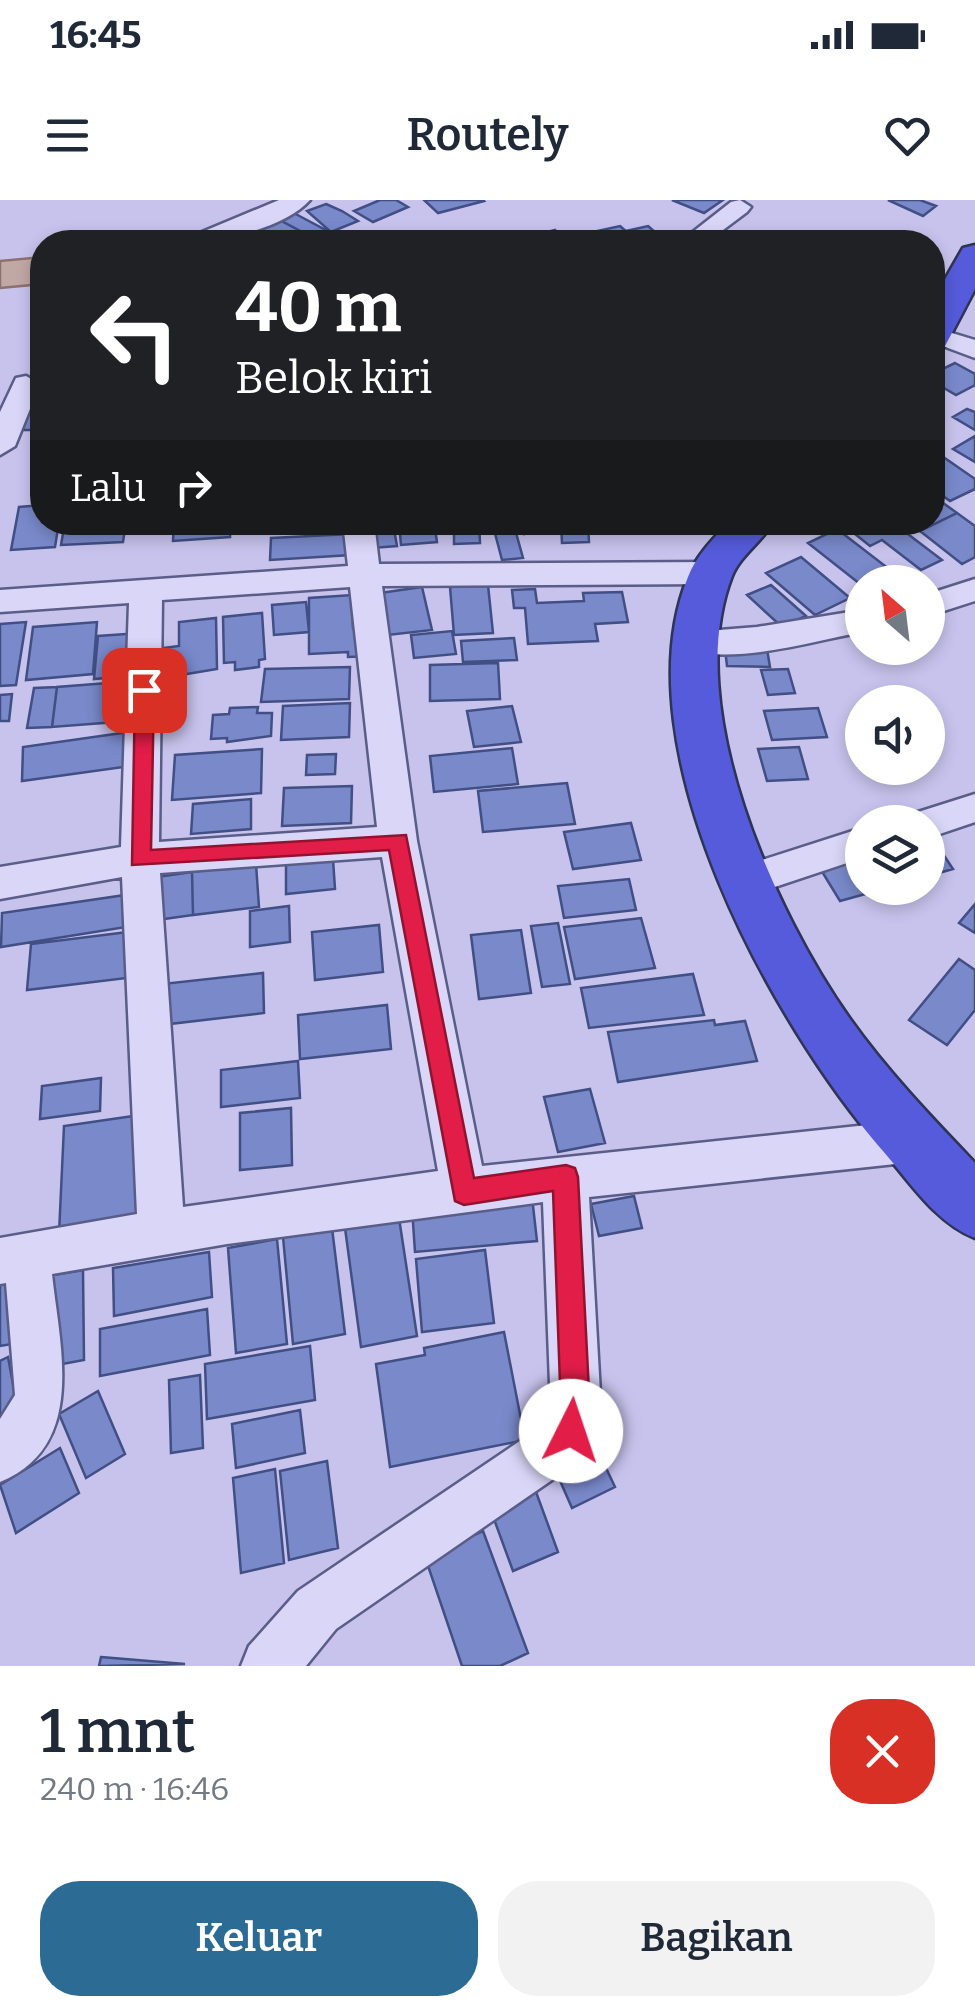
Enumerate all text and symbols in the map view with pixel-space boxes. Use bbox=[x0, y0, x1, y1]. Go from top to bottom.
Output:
text: 16:45 bbox=[50, 12, 142, 58]
icon: menu bbox=[40, 108, 95, 163]
text: Routely bbox=[406, 108, 569, 162]
icon: heart bbox=[880, 108, 935, 163]
text: 40 m bbox=[235, 266, 401, 350]
icon: left bbox=[70, 270, 200, 400]
text: Belok kiri bbox=[235, 351, 432, 405]
icon: right bbox=[166, 460, 221, 515]
text: Lalu bbox=[70, 465, 146, 511]
north arrow bbox=[845, 565, 945, 665]
map controls bbox=[845, 565, 945, 905]
pin bbox=[102, 648, 187, 733]
icon: arrive bbox=[117, 663, 172, 718]
button: sound bbox=[845, 685, 945, 785]
button: layers bbox=[845, 805, 945, 905]
position arrow bbox=[519, 1379, 623, 1483]
text: 1 mnt bbox=[40, 1696, 195, 1768]
button: close bbox=[830, 1699, 935, 1804]
text: 240 m · 16:46 bbox=[40, 1770, 229, 1808]
button: Keluar bbox=[40, 1881, 478, 1996]
button: Bagikan bbox=[498, 1881, 935, 1996]

